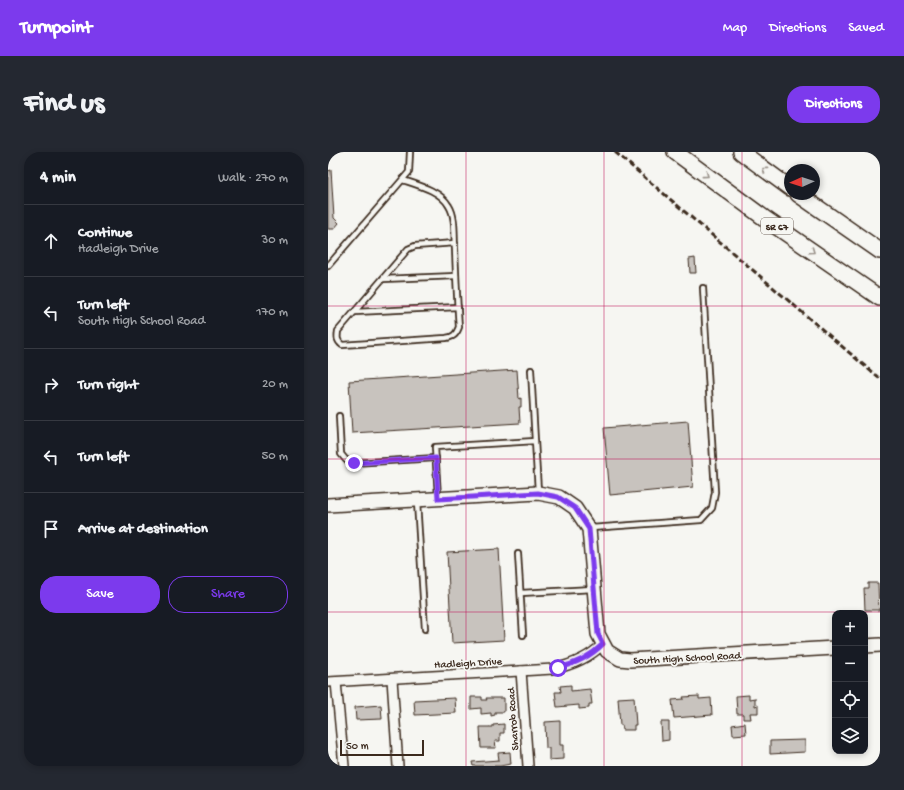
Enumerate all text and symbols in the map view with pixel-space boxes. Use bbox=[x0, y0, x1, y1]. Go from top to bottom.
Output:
text: Turnpoint bbox=[20, 17, 92, 40]
text: Map bbox=[723, 20, 747, 37]
text: Directions bbox=[769, 20, 826, 37]
text: Saved bbox=[848, 20, 884, 37]
button: Directions bbox=[787, 86, 880, 123]
text: Find us bbox=[24, 88, 104, 121]
north arrow bbox=[784, 164, 820, 200]
text: 4 min bbox=[40, 168, 76, 188]
one-way arrow bbox=[763, 168, 770, 175]
one-way arrow bbox=[702, 170, 709, 177]
text: Walk · 270 m bbox=[218, 171, 288, 186]
road number: SR 67 bbox=[761, 218, 793, 234]
text: Continue bbox=[78, 224, 132, 242]
icon: ahead bbox=[40, 230, 62, 252]
text: 30 m bbox=[262, 233, 288, 248]
text: Hadleigh Drive bbox=[78, 242, 158, 257]
one-way arrow bbox=[808, 246, 815, 254]
text: Turn left bbox=[78, 296, 129, 314]
icon: left bbox=[40, 302, 62, 324]
text: 170 m bbox=[256, 305, 288, 320]
text: South High School Road bbox=[78, 314, 205, 329]
icon: right bbox=[40, 374, 62, 396]
text: Turn right bbox=[78, 376, 138, 394]
text: 20 m bbox=[262, 377, 288, 392]
icon: left bbox=[40, 446, 62, 468]
text: Turn left bbox=[78, 448, 129, 466]
text: 50 m bbox=[261, 449, 288, 464]
route end bbox=[345, 454, 363, 472]
icon: arrive bbox=[40, 518, 62, 540]
text: Arrive at destination bbox=[78, 520, 208, 538]
button: Save bbox=[40, 576, 160, 613]
button: Share bbox=[168, 576, 288, 613]
map controls bbox=[832, 610, 868, 754]
button: + bbox=[832, 610, 868, 646]
button: − bbox=[832, 646, 868, 682]
street label: South High School Road bbox=[633, 650, 743, 668]
street label: Hadleigh Drive bbox=[434, 656, 503, 672]
route start bbox=[549, 659, 567, 677]
button: locate bbox=[832, 682, 868, 718]
street label: Sharrob Road bbox=[506, 685, 522, 751]
button: layers bbox=[832, 718, 868, 754]
scale bar bbox=[340, 738, 424, 757]
text: 50 m bbox=[346, 741, 368, 753]

